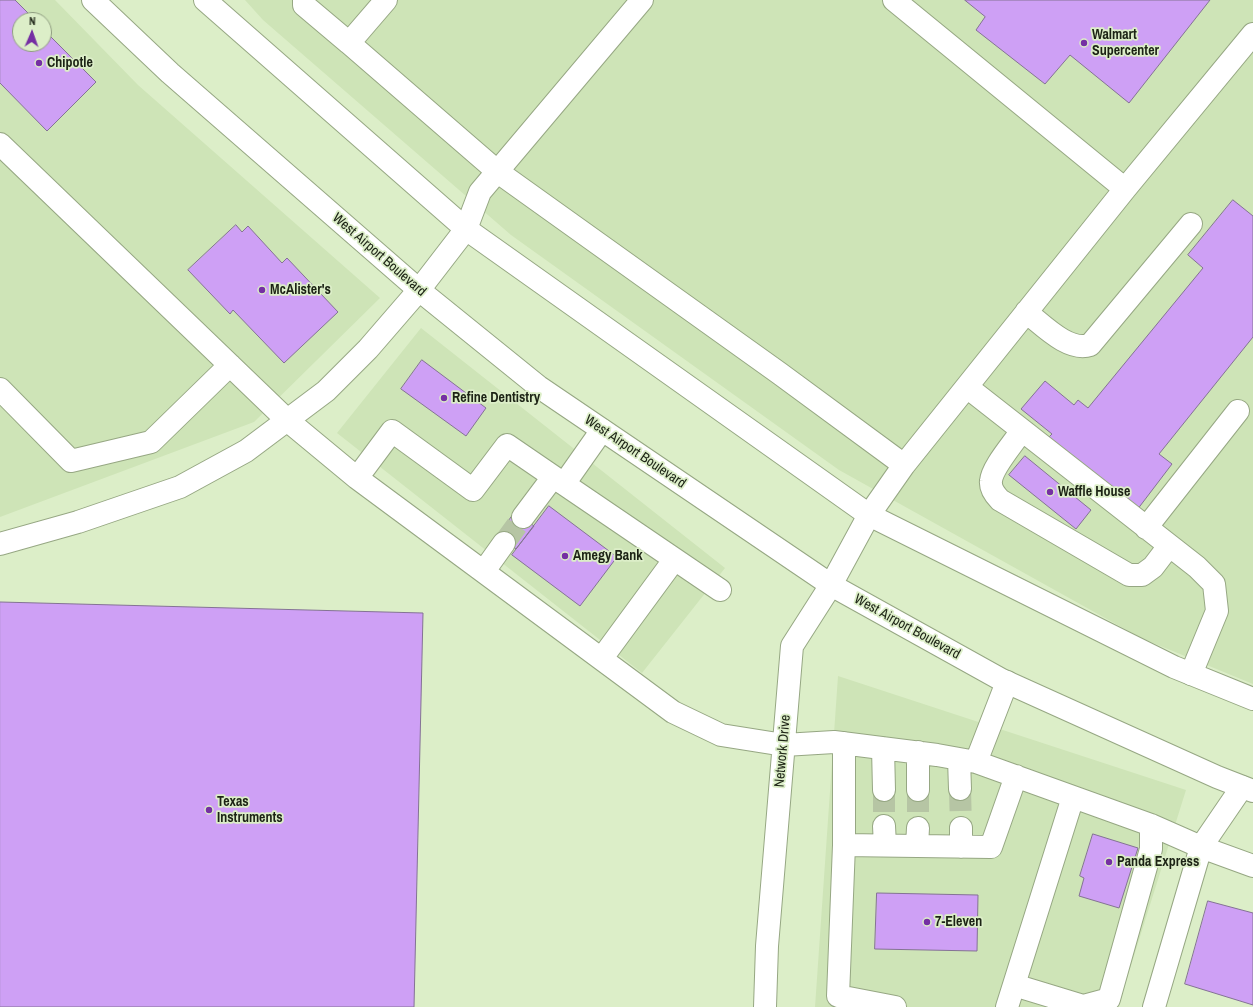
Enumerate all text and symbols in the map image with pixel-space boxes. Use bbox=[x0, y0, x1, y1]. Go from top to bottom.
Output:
north arrow bbox=[12, 12, 52, 52]
text: N bbox=[29, 14, 36, 28]
place label: Walmart Supercenter bbox=[1092, 27, 1159, 60]
marker: Walmart Supercenter bbox=[1079, 38, 1089, 48]
place label: Chipotle bbox=[47, 55, 93, 71]
marker: Chipotle bbox=[34, 58, 44, 68]
street label: West Airport Boulevard bbox=[329, 210, 429, 300]
place label: McAlister's bbox=[270, 282, 331, 298]
marker: McAlister's bbox=[257, 285, 267, 295]
place label: Refine Dentistry bbox=[452, 390, 540, 406]
marker: Refine Dentistry bbox=[439, 393, 449, 403]
street label: West Airport Boulevard bbox=[581, 412, 689, 492]
place label: Waffle House bbox=[1058, 484, 1130, 500]
marker: Waffle House bbox=[1045, 487, 1055, 497]
place label: Amegy Bank bbox=[573, 548, 643, 564]
marker: Amegy Bank bbox=[560, 551, 570, 561]
street label: West Airport Boulevard bbox=[851, 591, 963, 663]
street label: Network Drive bbox=[771, 714, 795, 788]
place label: Texas Instruments bbox=[217, 794, 283, 826]
marker: Texas Instruments bbox=[204, 805, 214, 815]
place label: Panda Express bbox=[1117, 854, 1199, 870]
marker: Panda Express bbox=[1104, 857, 1114, 867]
place label: 7-Eleven bbox=[935, 914, 982, 930]
marker: 7-Eleven bbox=[922, 917, 932, 927]

